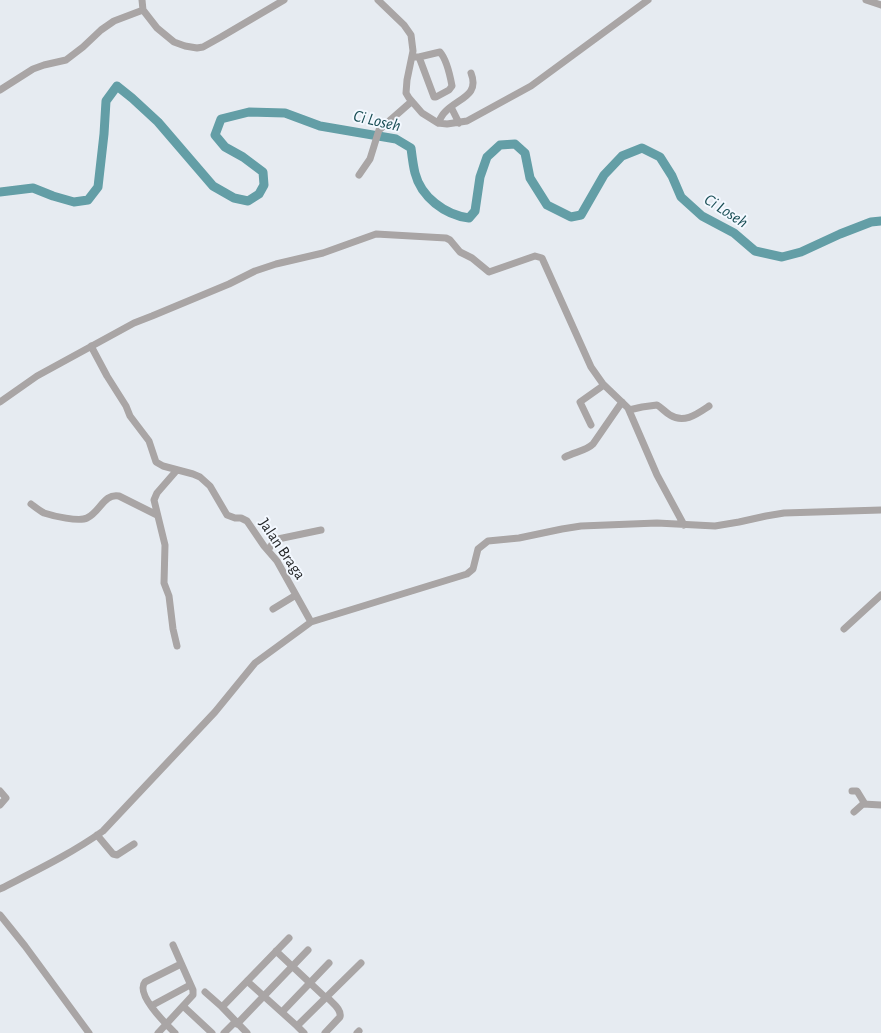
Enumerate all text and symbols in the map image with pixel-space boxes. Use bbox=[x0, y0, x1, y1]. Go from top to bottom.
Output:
water label: Ci Loseh bbox=[351, 106, 403, 136]
water label: Ci Loseh bbox=[700, 189, 752, 233]
street label: Jalan Braga bbox=[254, 515, 310, 583]

